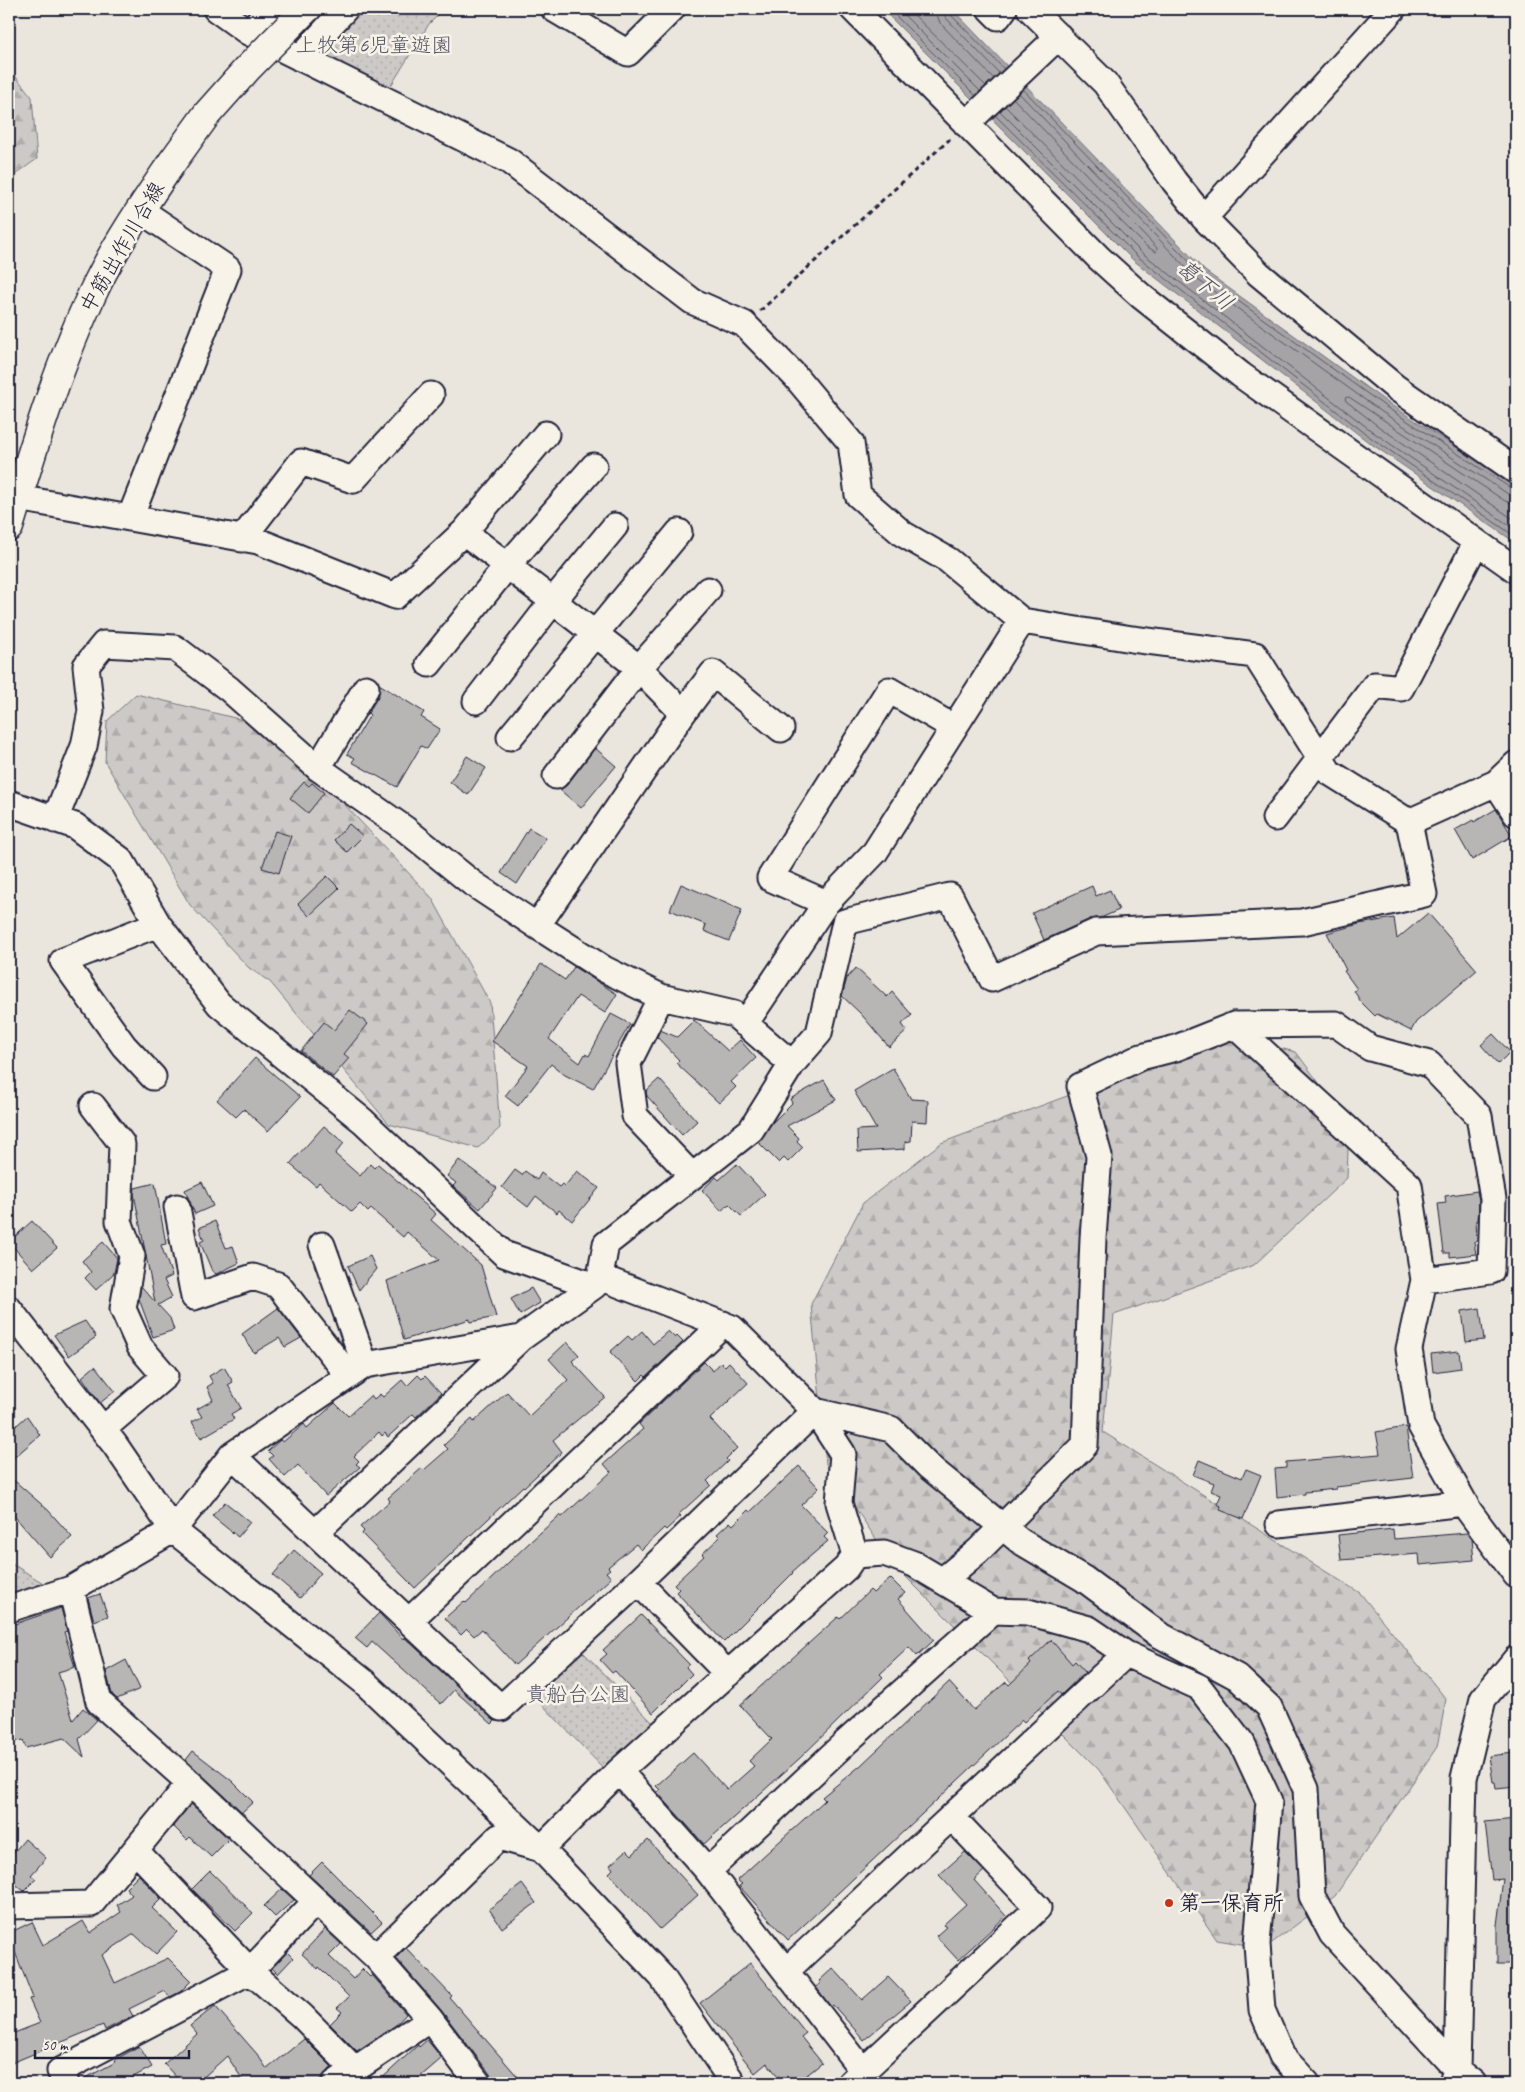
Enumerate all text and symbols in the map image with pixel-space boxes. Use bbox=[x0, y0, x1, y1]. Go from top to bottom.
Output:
park label: 上牧第6児童遊園 bbox=[296, 32, 452, 58]
street label: 中筋出作川合線 bbox=[74, 177, 170, 317]
water label: 葛下川 bbox=[1171, 253, 1239, 317]
park label: 貴船台公園 bbox=[526, 1681, 631, 1707]
place label: 第一保育所 bbox=[1179, 1890, 1284, 1916]
marker: 第一保育所 bbox=[1163, 1897, 1175, 1909]
scale bar bbox=[35, 2027, 189, 2059]
text: 50 m bbox=[42, 2036, 69, 2055]

